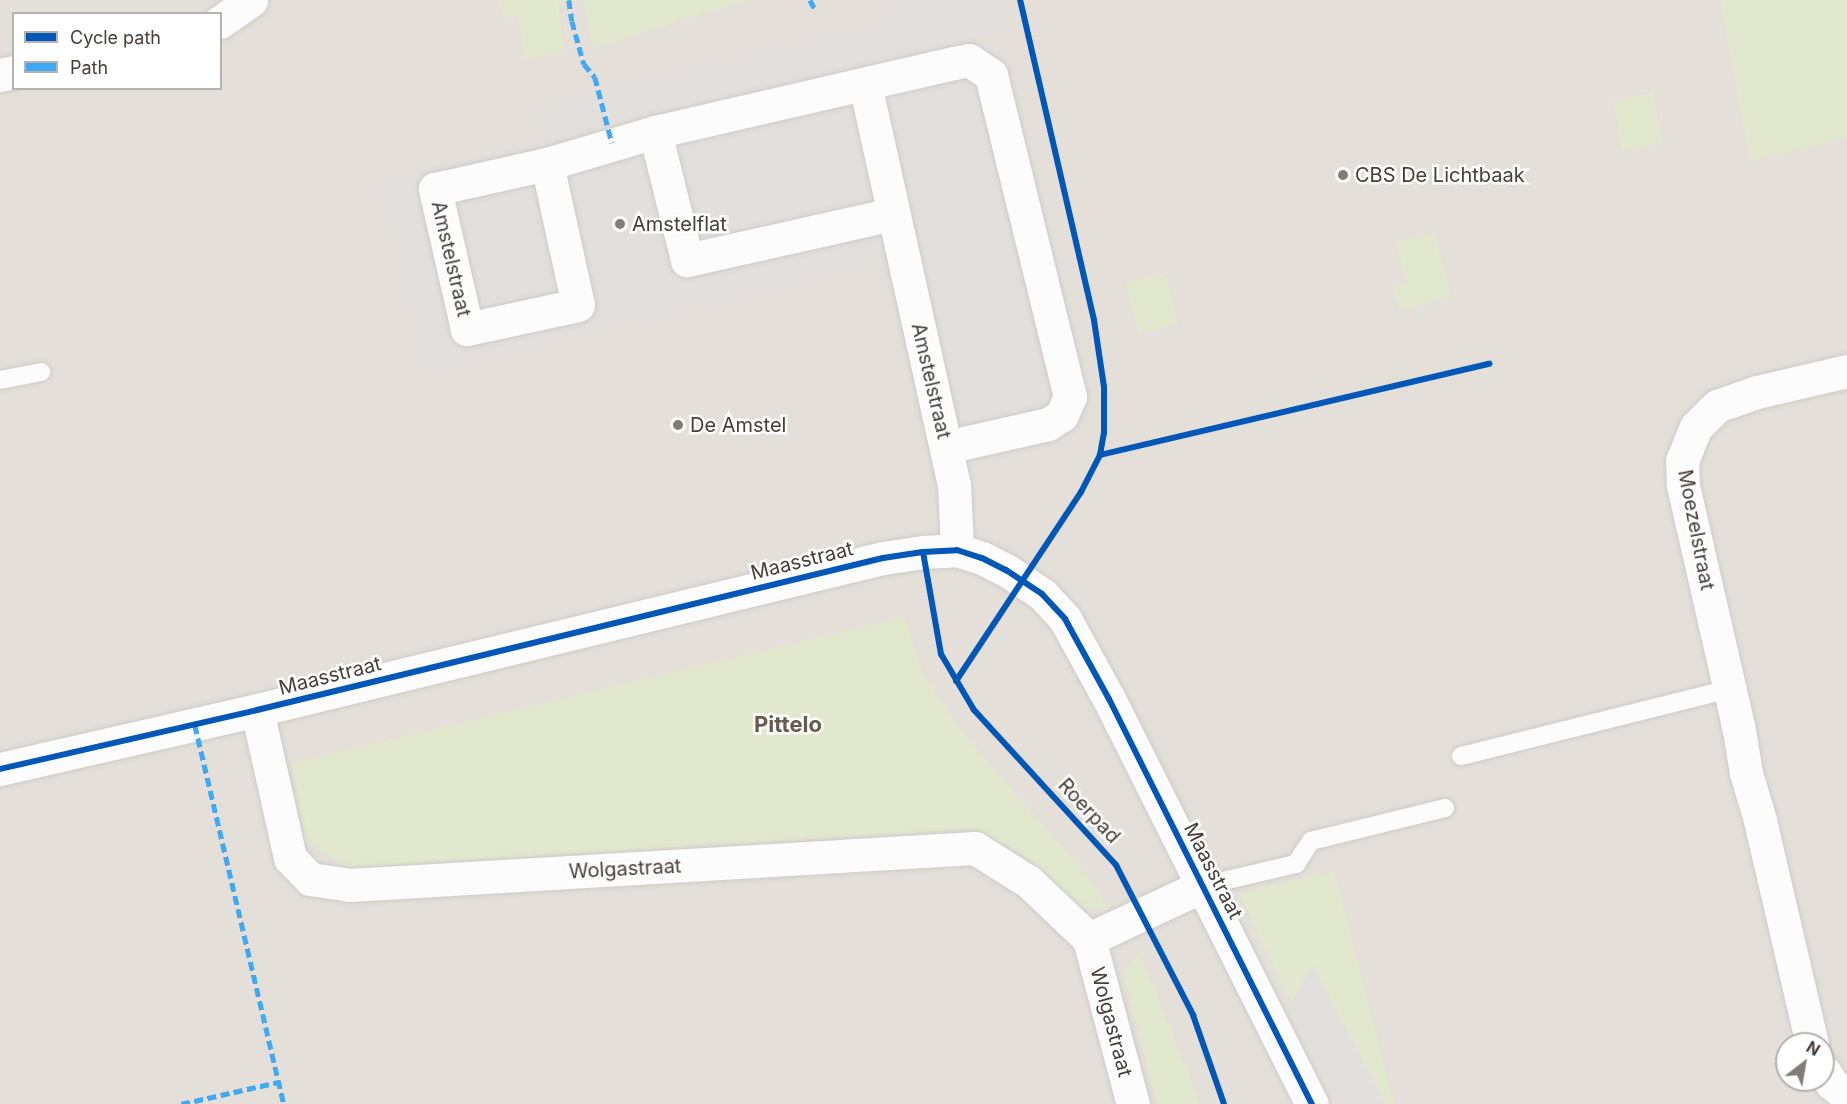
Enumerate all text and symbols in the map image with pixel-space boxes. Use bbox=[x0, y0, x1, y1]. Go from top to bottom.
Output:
legend bbox=[12, 12, 222, 90]
text: Cycle path bbox=[70, 27, 161, 48]
text: Path bbox=[70, 57, 108, 78]
place label: CBS De Lichtbaak bbox=[1355, 163, 1525, 187]
marker: CBS De Lichtbaak bbox=[1336, 168, 1350, 182]
street label: Amstelstraat bbox=[426, 199, 476, 319]
place label: Amstelflat bbox=[632, 212, 727, 236]
marker: Amstelflat bbox=[613, 217, 627, 231]
street label: Amstelstraat bbox=[906, 321, 956, 441]
place label: De Amstel bbox=[690, 413, 786, 437]
marker: De Amstel bbox=[671, 418, 685, 432]
street label: Moezelstraat bbox=[1673, 468, 1719, 592]
street label: Maasstraat bbox=[748, 537, 856, 585]
street label: Maasstraat bbox=[276, 652, 384, 700]
district label: Pittelo bbox=[754, 712, 822, 738]
street label: Roerpad bbox=[1053, 774, 1125, 848]
street label: Maasstraat bbox=[1179, 819, 1247, 923]
street label: Wolgastraat bbox=[568, 854, 682, 884]
street label: Wolgastraat bbox=[1085, 964, 1137, 1080]
north arrow bbox=[1775, 1032, 1835, 1092]
text: N bbox=[1803, 1037, 1824, 1060]

